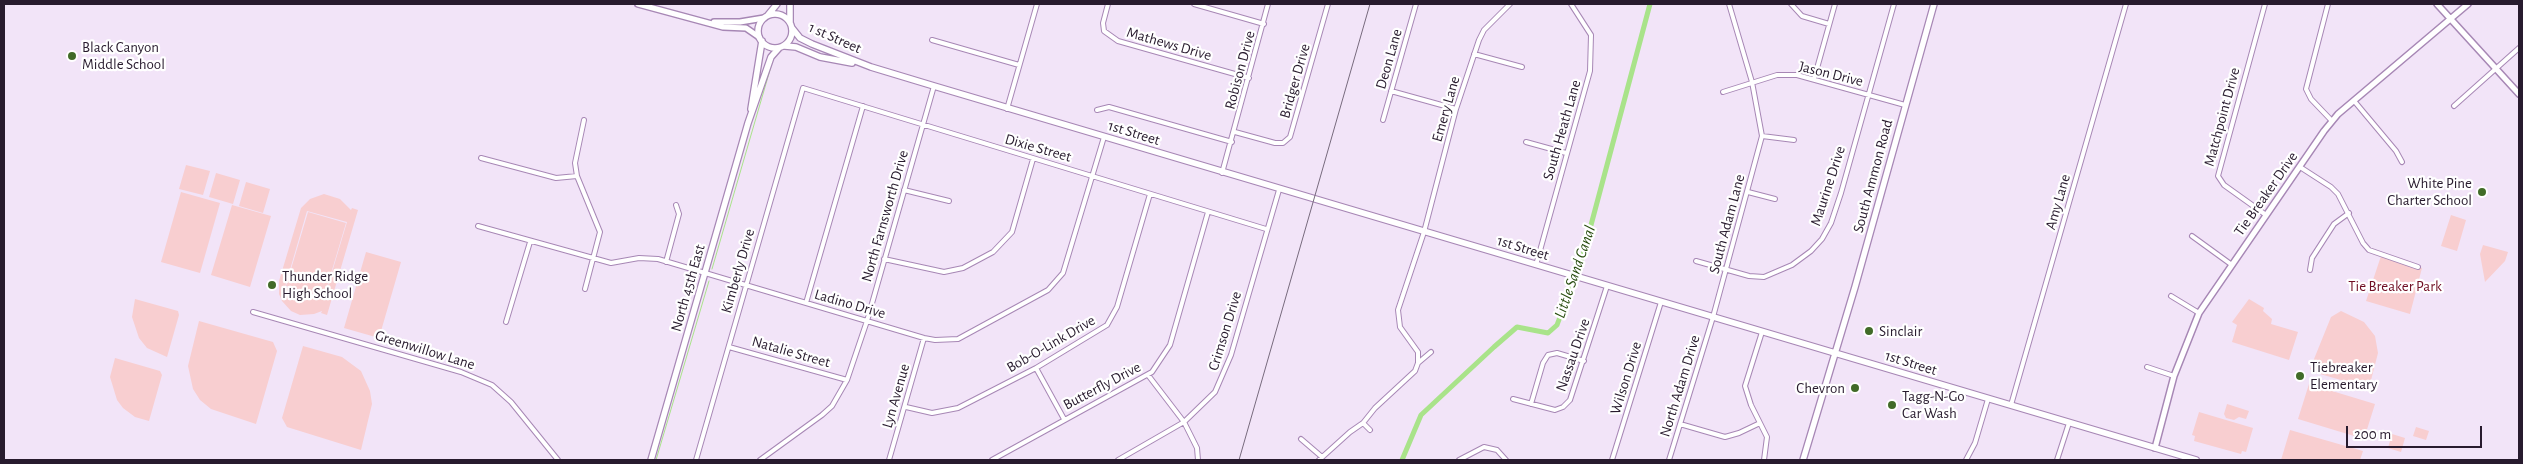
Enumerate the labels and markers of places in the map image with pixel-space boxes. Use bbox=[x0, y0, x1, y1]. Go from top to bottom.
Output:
place label: Black Canyon Middle School bbox=[82, 38, 165, 73]
marker: Black Canyon Middle School bbox=[66, 50, 78, 62]
place label: White Pine Charter School bbox=[2387, 174, 2472, 209]
marker: White Pine Charter School bbox=[2476, 186, 2488, 198]
place label: Thunder Ridge High School bbox=[282, 267, 368, 302]
marker: Thunder Ridge High School bbox=[266, 279, 278, 291]
place label: Sinclair bbox=[1879, 322, 1922, 340]
marker: Sinclair bbox=[1863, 325, 1875, 337]
place label: Tiebreaker Elementary bbox=[2310, 358, 2377, 393]
marker: Tiebreaker Elementary bbox=[2294, 370, 2306, 382]
place label: Chevron bbox=[1796, 379, 1845, 397]
marker: Chevron bbox=[1849, 382, 1861, 394]
place label: Tagg-N-Go Car Wash bbox=[1902, 387, 1965, 422]
marker: Tagg-N-Go Car Wash bbox=[1886, 399, 1898, 411]

